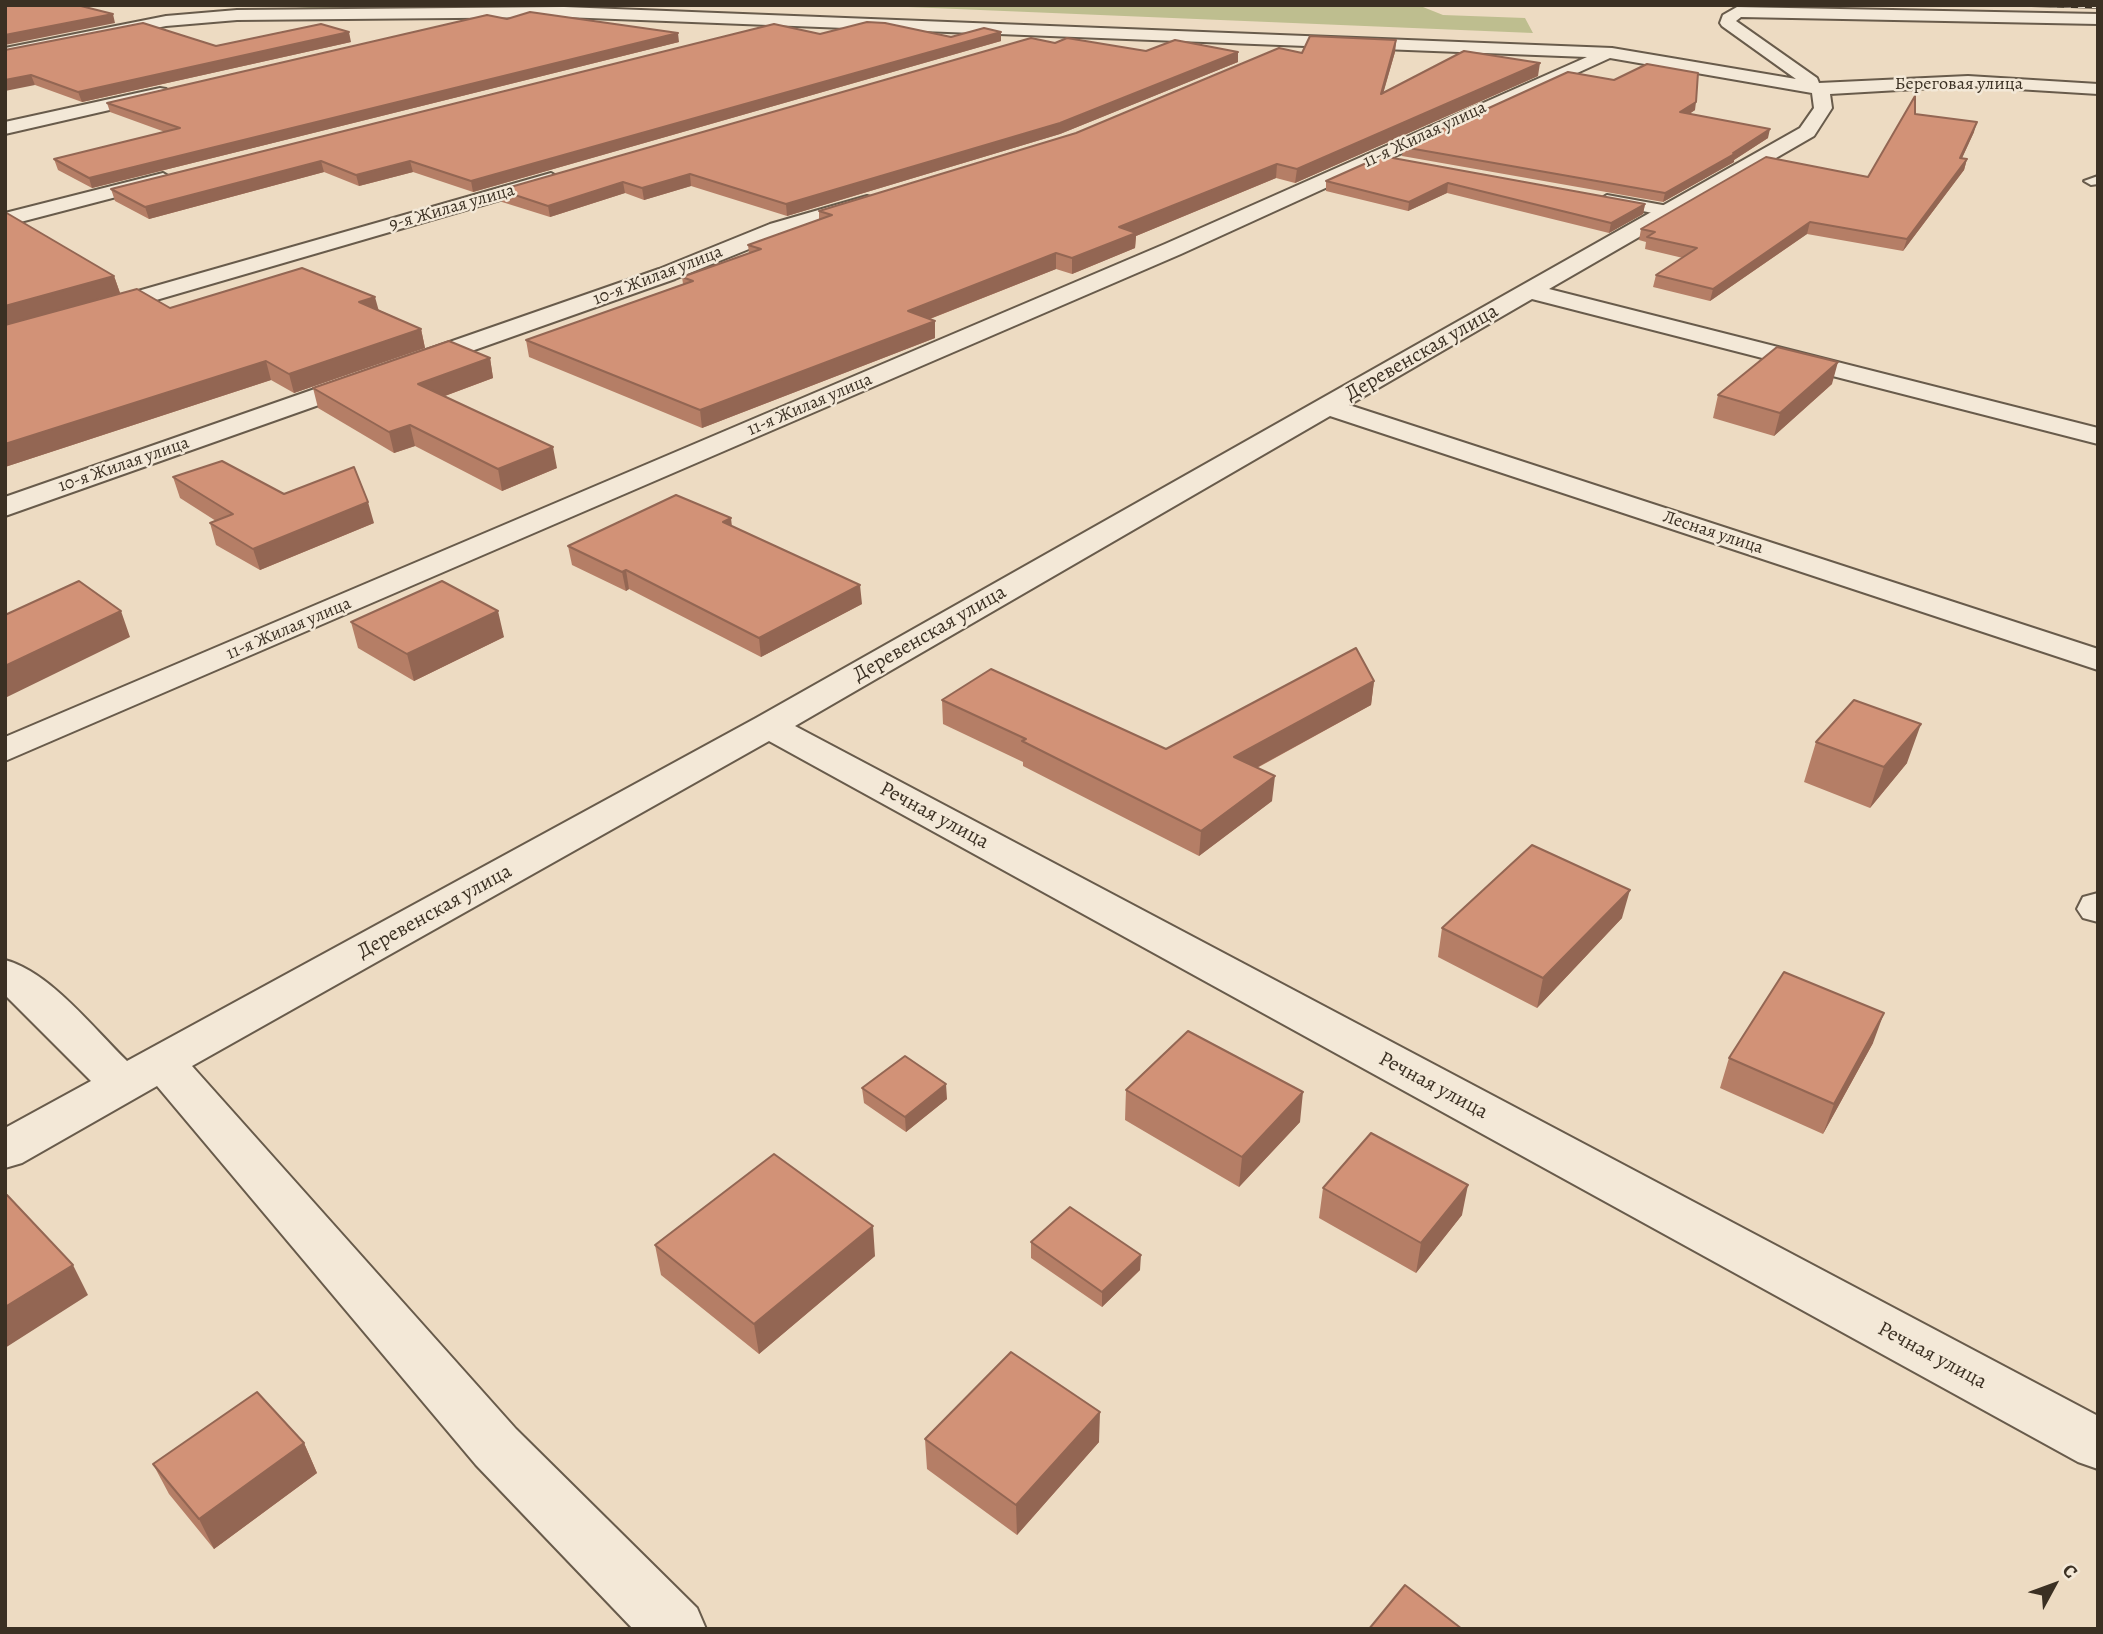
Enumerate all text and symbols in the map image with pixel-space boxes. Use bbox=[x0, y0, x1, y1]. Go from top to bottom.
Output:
street label: Береговая улица bbox=[1895, 74, 2023, 96]
street label: 11-я Жилая улица bbox=[1360, 97, 1490, 173]
street label: 9-я Жилая улица bbox=[387, 180, 517, 236]
street label: 10-я Жилая улица bbox=[590, 241, 726, 311]
street label: Деревенская улица bbox=[1341, 299, 1503, 407]
street label: 11-я Жилая улица bbox=[744, 369, 876, 441]
street label: 10-я Жилая улица bbox=[56, 432, 192, 498]
street label: Лесная улица bbox=[1660, 507, 1766, 559]
street label: Деревенская улица bbox=[849, 580, 1011, 688]
street label: 11-я Жилая улица bbox=[223, 593, 355, 665]
street label: Речная улица bbox=[875, 777, 993, 855]
street label: Деревенская улица bbox=[353, 859, 517, 965]
street label: Речная улица bbox=[1374, 1047, 1492, 1125]
street label: Речная улица bbox=[1873, 1317, 1991, 1395]
north arrow bbox=[2019, 1550, 2089, 1620]
text: С bbox=[2056, 1558, 2084, 1584]

